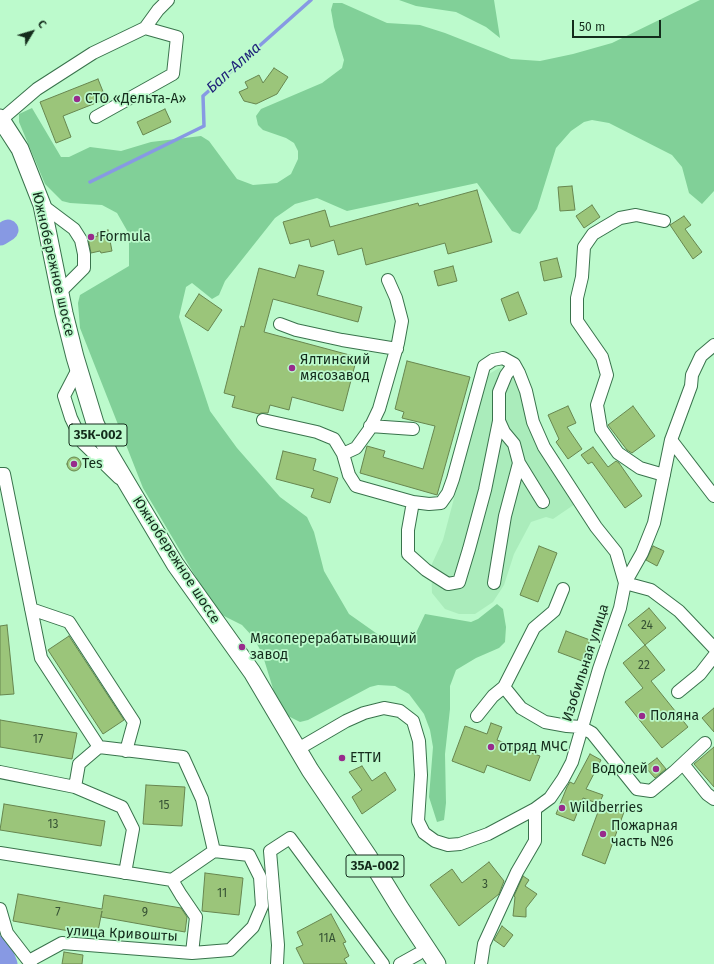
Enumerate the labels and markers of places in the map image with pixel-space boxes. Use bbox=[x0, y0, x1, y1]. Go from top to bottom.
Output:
place label: СТО «Дельта-А» bbox=[85, 91, 186, 107]
marker: СТО «Дельта-А» bbox=[72, 94, 82, 104]
place label: Formula bbox=[99, 229, 151, 245]
marker: Formula bbox=[86, 232, 96, 242]
place label: Ялтинский мясозавод bbox=[300, 352, 370, 384]
marker: Ялтинский мясозавод bbox=[287, 363, 297, 373]
place label: Tes bbox=[82, 456, 103, 472]
marker: Tes bbox=[69, 459, 79, 469]
place label: Мясоперерабатывающий завод bbox=[250, 631, 417, 664]
marker: Мясоперерабатывающий завод bbox=[237, 642, 247, 652]
place label: Поляна bbox=[650, 708, 699, 724]
marker: Поляна bbox=[637, 711, 647, 721]
place label: отряд МЧС bbox=[499, 739, 568, 755]
marker: отряд МЧС bbox=[486, 742, 496, 752]
place label: ЕТТИ bbox=[350, 750, 382, 766]
marker: ЕТТИ bbox=[337, 753, 347, 763]
place label: Водолей bbox=[592, 761, 648, 777]
marker: Водолей bbox=[651, 764, 661, 774]
place label: Wildberries bbox=[570, 800, 643, 816]
marker: Wildberries bbox=[557, 803, 567, 813]
place label: Пожарная часть №6 bbox=[611, 818, 678, 850]
marker: Пожарная часть №6 bbox=[598, 829, 608, 839]

